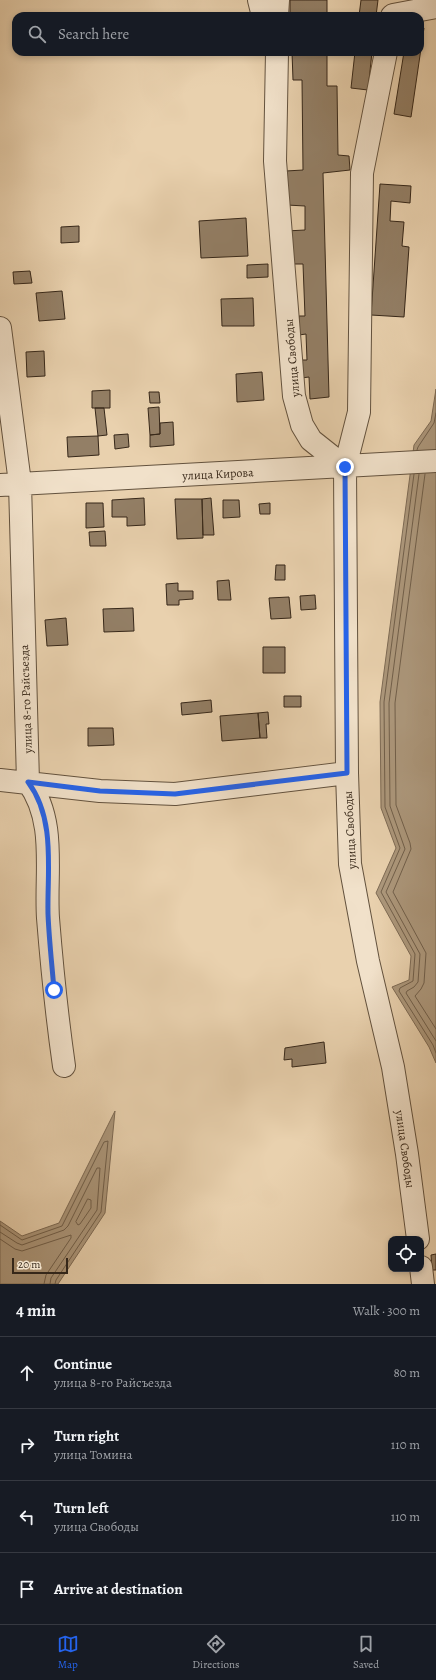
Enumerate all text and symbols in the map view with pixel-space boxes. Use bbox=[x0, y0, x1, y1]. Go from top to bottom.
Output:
search box bbox=[12, 12, 424, 56]
icon: search bbox=[26, 23, 48, 45]
text: Search here bbox=[58, 24, 129, 44]
street label: улица Свободы bbox=[281, 318, 303, 399]
route end bbox=[336, 458, 354, 476]
street label: улица Кирова bbox=[181, 464, 254, 484]
street label: улица 8-го Райсъезда bbox=[16, 644, 36, 755]
street label: улица Свободы bbox=[340, 790, 360, 871]
route start bbox=[45, 981, 63, 999]
street label: улица Свободы bbox=[391, 1108, 418, 1189]
map controls bbox=[388, 1236, 424, 1272]
button: locate bbox=[388, 1236, 424, 1272]
scale bar bbox=[12, 1256, 68, 1275]
text: 20 m bbox=[18, 1257, 40, 1272]
text: 4 min bbox=[16, 1299, 56, 1322]
text: Walk · 300 m bbox=[353, 1302, 420, 1319]
text: Continue bbox=[54, 1354, 112, 1374]
icon: ahead bbox=[16, 1362, 38, 1384]
text: 80 m bbox=[393, 1364, 420, 1381]
text: улица 8-го Райсъезда bbox=[54, 1374, 172, 1391]
text: Turn right bbox=[54, 1426, 119, 1446]
icon: right bbox=[16, 1434, 38, 1456]
text: 110 m bbox=[391, 1436, 420, 1453]
text: улица Томина bbox=[54, 1446, 133, 1463]
text: Turn left bbox=[54, 1498, 109, 1518]
icon: left bbox=[16, 1506, 38, 1528]
text: 110 m bbox=[391, 1508, 420, 1525]
text: улица Свободы bbox=[54, 1518, 139, 1535]
icon: arrive bbox=[16, 1578, 38, 1600]
text: Arrive at destination bbox=[54, 1579, 183, 1599]
tab: Map bbox=[57, 1633, 79, 1672]
tab: Directions bbox=[192, 1633, 240, 1672]
tab: Saved bbox=[353, 1633, 379, 1672]

